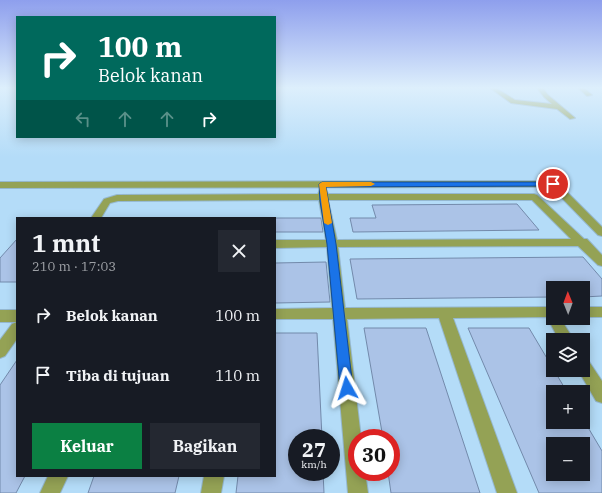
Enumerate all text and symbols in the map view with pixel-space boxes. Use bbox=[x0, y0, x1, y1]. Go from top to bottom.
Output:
text: 100 m bbox=[98, 28, 182, 65]
icon: right bbox=[32, 32, 84, 84]
text: Belok kanan bbox=[98, 64, 203, 87]
icon: left bbox=[72, 108, 94, 130]
icon: ahead bbox=[114, 108, 136, 130]
icon: ahead bbox=[156, 108, 178, 130]
icon: right bbox=[198, 108, 220, 130]
pin bbox=[536, 167, 570, 201]
icon: arrive bbox=[542, 173, 564, 195]
text: 1 mnt bbox=[32, 227, 100, 259]
button: close bbox=[218, 230, 260, 272]
text: 210 m · 17:03 bbox=[32, 258, 116, 275]
north arrow bbox=[546, 281, 590, 325]
map controls bbox=[546, 281, 590, 481]
icon: right bbox=[32, 304, 54, 326]
text: Belok kanan bbox=[66, 306, 158, 325]
text: 100 m bbox=[215, 306, 260, 325]
button: layers bbox=[546, 333, 590, 377]
icon: arrive bbox=[32, 364, 54, 386]
text: Tiba di tujuan bbox=[66, 366, 170, 385]
text: 110 m bbox=[215, 366, 260, 385]
position arrow bbox=[326, 367, 368, 409]
button: + bbox=[546, 385, 590, 429]
button: Keluar bbox=[32, 423, 142, 469]
button: Bagikan bbox=[150, 423, 260, 469]
speed limit sign: 30 bbox=[348, 429, 400, 481]
text: 27 bbox=[302, 436, 326, 463]
button: − bbox=[546, 437, 590, 481]
text: km/h bbox=[301, 458, 327, 471]

